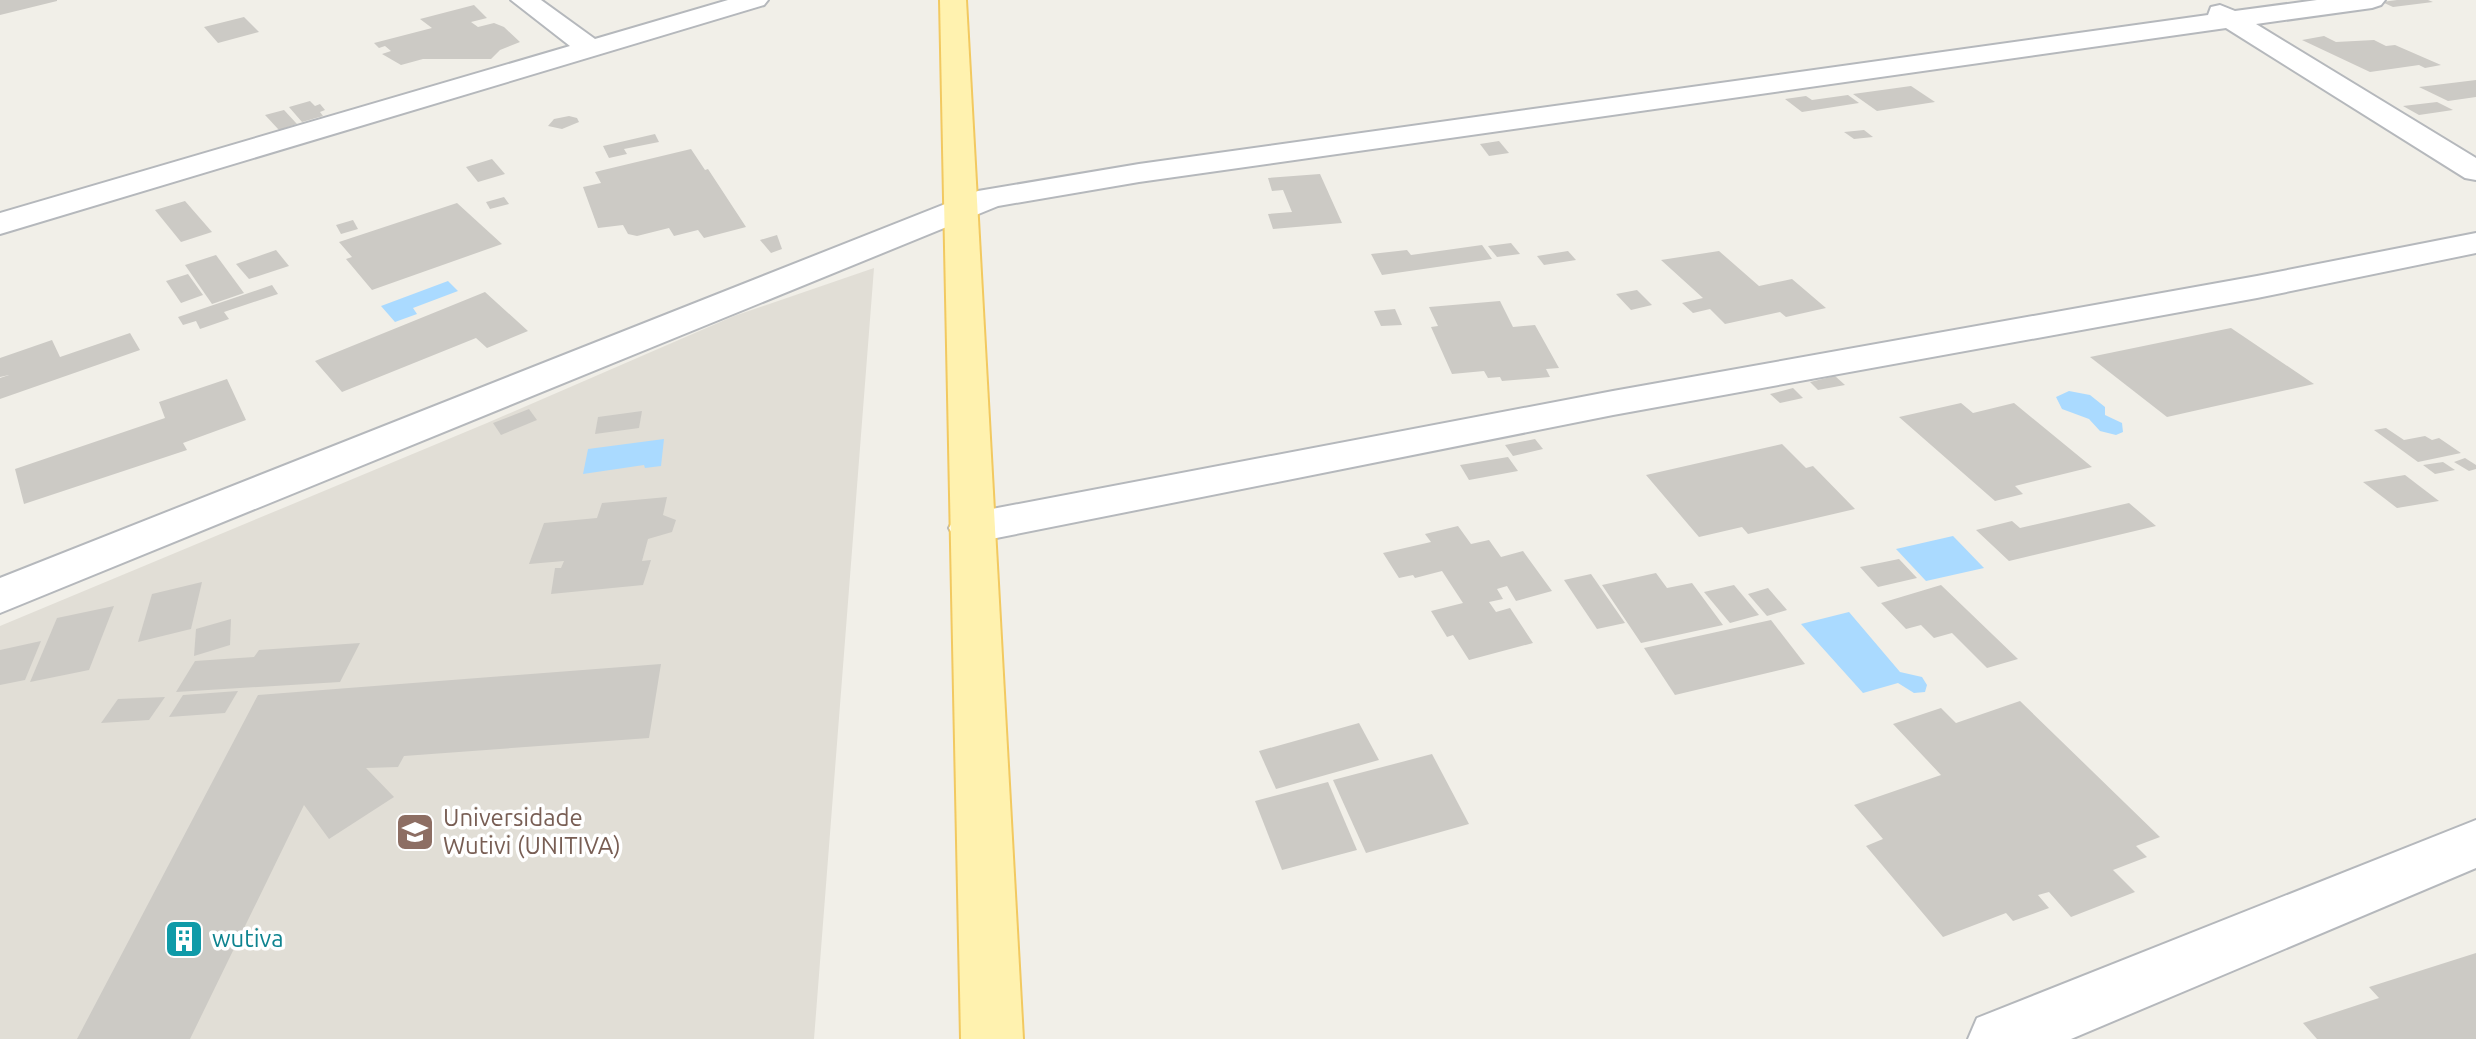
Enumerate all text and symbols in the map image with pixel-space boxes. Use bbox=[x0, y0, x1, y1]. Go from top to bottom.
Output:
place label: Universidade Wutivi (UNITIVA) bbox=[443, 804, 621, 859]
school or university icon: Universidade Wutivi (UNITIVA) bbox=[394, 811, 436, 853]
building icon: wutiva bbox=[163, 918, 205, 960]
place label: wutiva bbox=[212, 925, 284, 952]

